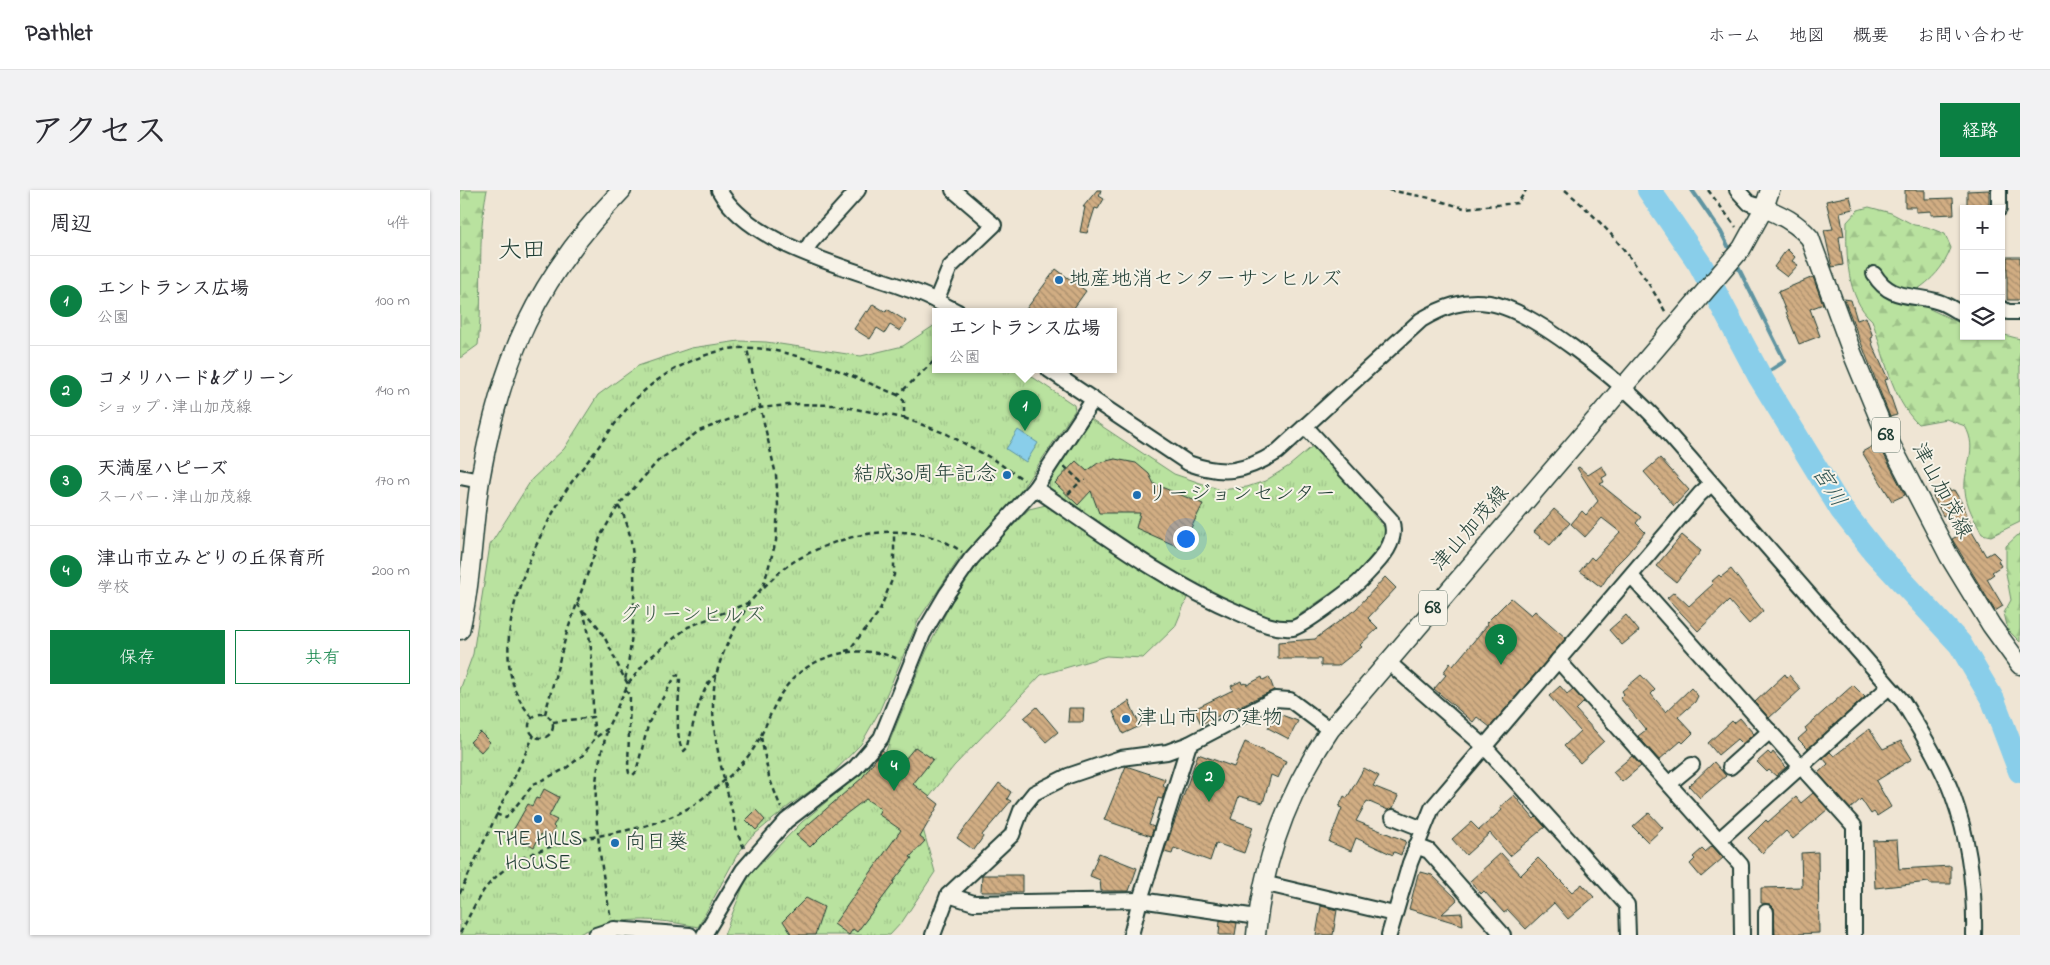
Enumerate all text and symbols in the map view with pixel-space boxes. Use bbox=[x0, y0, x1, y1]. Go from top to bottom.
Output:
text: Pathlet bbox=[25, 17, 93, 52]
text: ホーム bbox=[1708, 24, 1761, 50]
text: 地図 bbox=[1789, 24, 1825, 50]
text: 概要 bbox=[1853, 24, 1889, 50]
text: お問い合わせ bbox=[1917, 24, 2025, 50]
button: 経路 bbox=[1940, 103, 2020, 157]
text: アクセス bbox=[30, 108, 168, 159]
map controls bbox=[1960, 205, 2005, 340]
button: + bbox=[1960, 205, 2005, 250]
text: 周辺 bbox=[50, 210, 92, 240]
text: 4件 bbox=[387, 212, 410, 236]
district label: 大田 bbox=[498, 234, 546, 269]
button: − bbox=[1960, 250, 2005, 295]
place label: 地産地消センターサンヒルズ bbox=[1069, 265, 1342, 295]
marker: 地産地消センターサンヒルズ bbox=[1053, 274, 1065, 286]
text: エントランス広場 bbox=[97, 276, 249, 303]
text: 1 bbox=[63, 289, 69, 313]
text: 100 m bbox=[375, 289, 410, 313]
button: layers bbox=[1960, 295, 2005, 340]
text: 公園 bbox=[97, 306, 129, 330]
popup bbox=[932, 308, 1117, 373]
text: エントランス広場 bbox=[948, 316, 1101, 343]
text: 公園 bbox=[948, 346, 981, 370]
text: コメリハード&グリーン bbox=[97, 366, 295, 393]
text: 2 bbox=[62, 379, 70, 403]
text: 140 m bbox=[375, 379, 410, 403]
pin: 1 bbox=[1009, 390, 1041, 431]
text: ショップ · 津山加茂線 bbox=[97, 396, 252, 420]
road number: 68 bbox=[1872, 418, 1900, 452]
street label: 津山加茂線 bbox=[1903, 438, 1979, 544]
text: 天満屋ハピーズ bbox=[97, 456, 228, 483]
place label: 結成30周年記念 bbox=[853, 460, 997, 490]
water label: 宮川 bbox=[1803, 460, 1853, 514]
text: 3 bbox=[63, 469, 69, 493]
text: 170 m bbox=[375, 469, 410, 493]
marker: 結成30周年記念 bbox=[1001, 469, 1013, 481]
place label: リージョンセンター bbox=[1147, 480, 1336, 510]
street label: 津山加茂線 bbox=[1425, 480, 1517, 578]
text: スーパー · 津山加茂線 bbox=[97, 486, 252, 510]
marker: リージョンセンター bbox=[1131, 489, 1143, 501]
your location bbox=[1173, 526, 1199, 552]
text: 津山市立みどりの丘保育所 bbox=[97, 546, 325, 573]
text: 4 bbox=[63, 559, 69, 583]
text: 200 m bbox=[372, 559, 410, 583]
text: 学校 bbox=[97, 576, 129, 600]
road number: 68 bbox=[1419, 590, 1447, 626]
park label: グリーンヒルズ bbox=[619, 601, 765, 631]
pin: 3 bbox=[1485, 624, 1517, 665]
button: 保存 bbox=[50, 630, 225, 684]
button: 共有 bbox=[235, 630, 410, 684]
place label: 津山市内の建物 bbox=[1136, 704, 1283, 734]
marker: 津山市内の建物 bbox=[1120, 713, 1132, 725]
pin: 4 bbox=[878, 750, 910, 791]
pin: 2 bbox=[1193, 761, 1225, 802]
marker: THE HILLS HOUSE bbox=[532, 813, 544, 825]
place label: THE HILLS HOUSE bbox=[494, 825, 582, 879]
place label: 向日葵 bbox=[625, 828, 688, 858]
marker: 向日葵 bbox=[609, 837, 621, 849]

